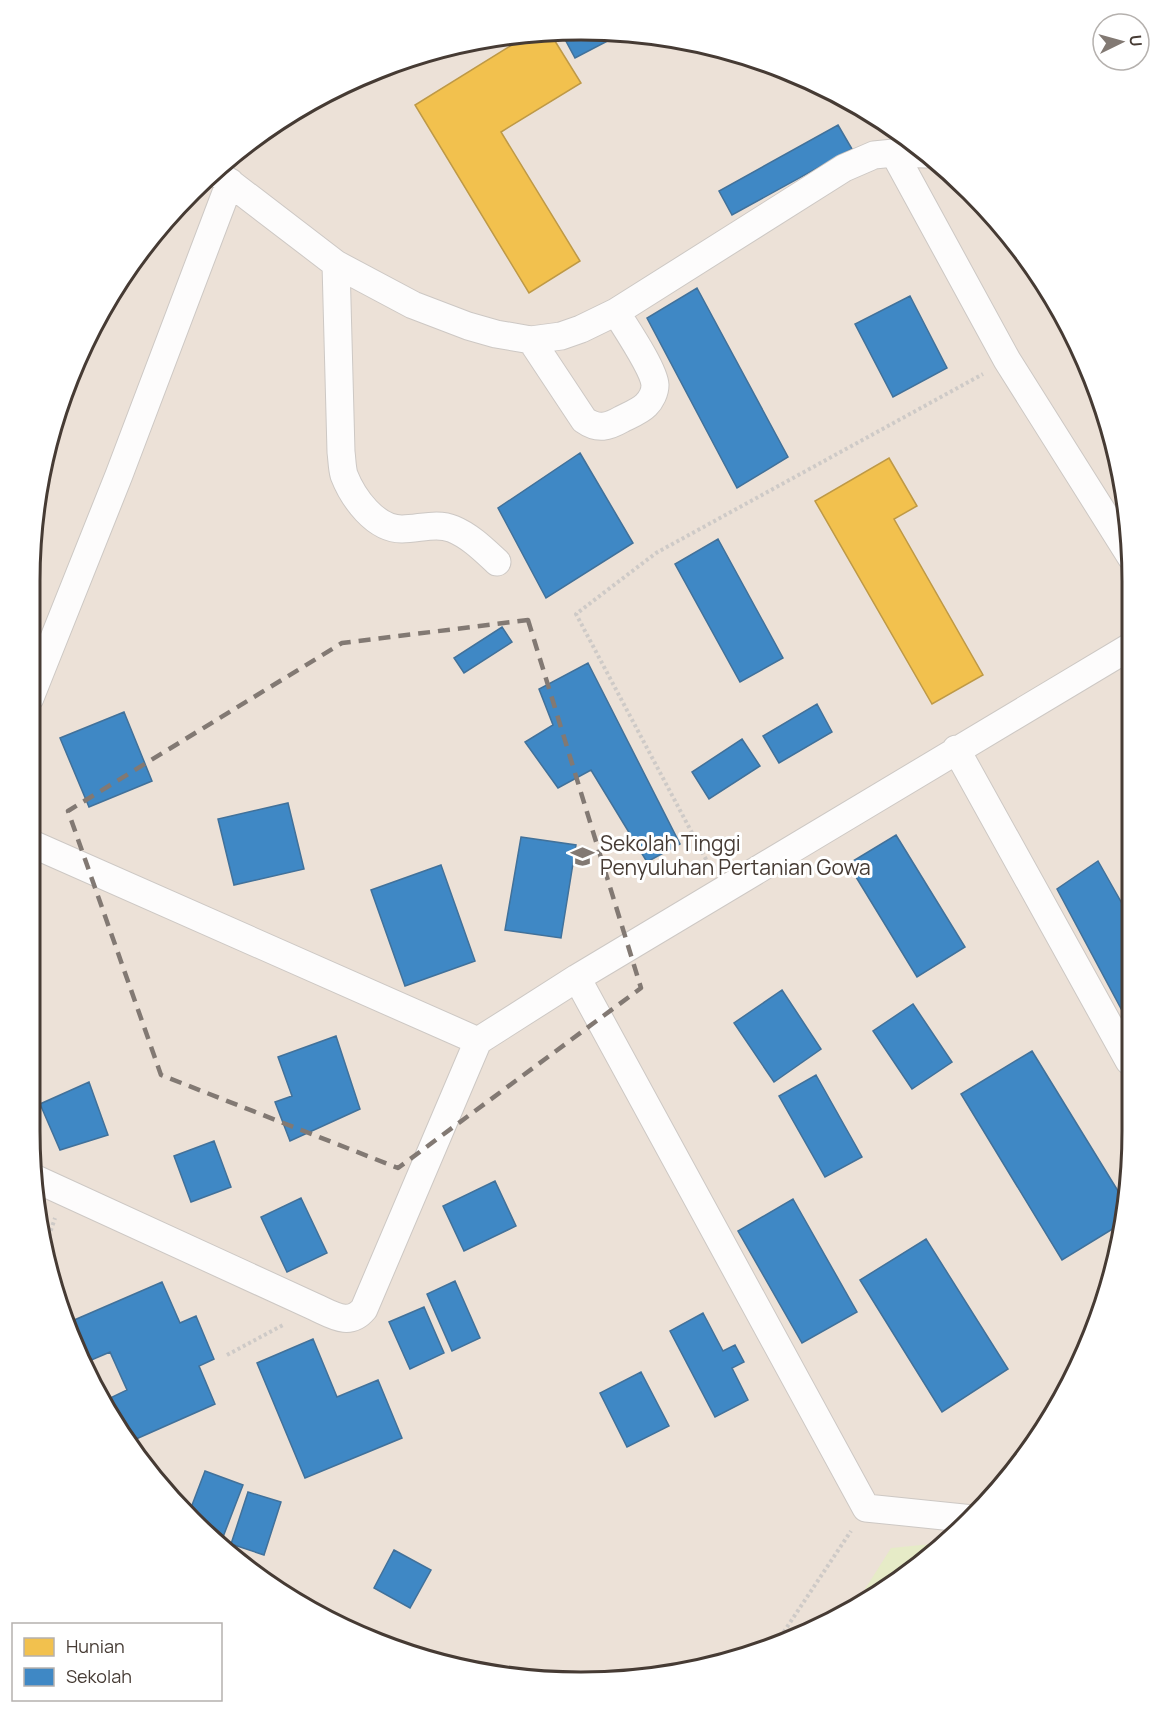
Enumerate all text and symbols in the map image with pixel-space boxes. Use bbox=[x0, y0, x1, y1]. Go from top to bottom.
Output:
north arrow bbox=[1091, 12, 1151, 72]
text: U bbox=[1124, 34, 1147, 47]
place label: Sekolah Tinggi Penyuluhan Pertanian Gowa bbox=[600, 829, 871, 881]
school or university icon: Sekolah Tinggi Penyuluhan Pertanian Gowa bbox=[569, 843, 595, 869]
legend bbox=[12, 1623, 222, 1701]
text: Hunian bbox=[66, 1634, 125, 1658]
text: Sekolah bbox=[66, 1664, 132, 1688]

